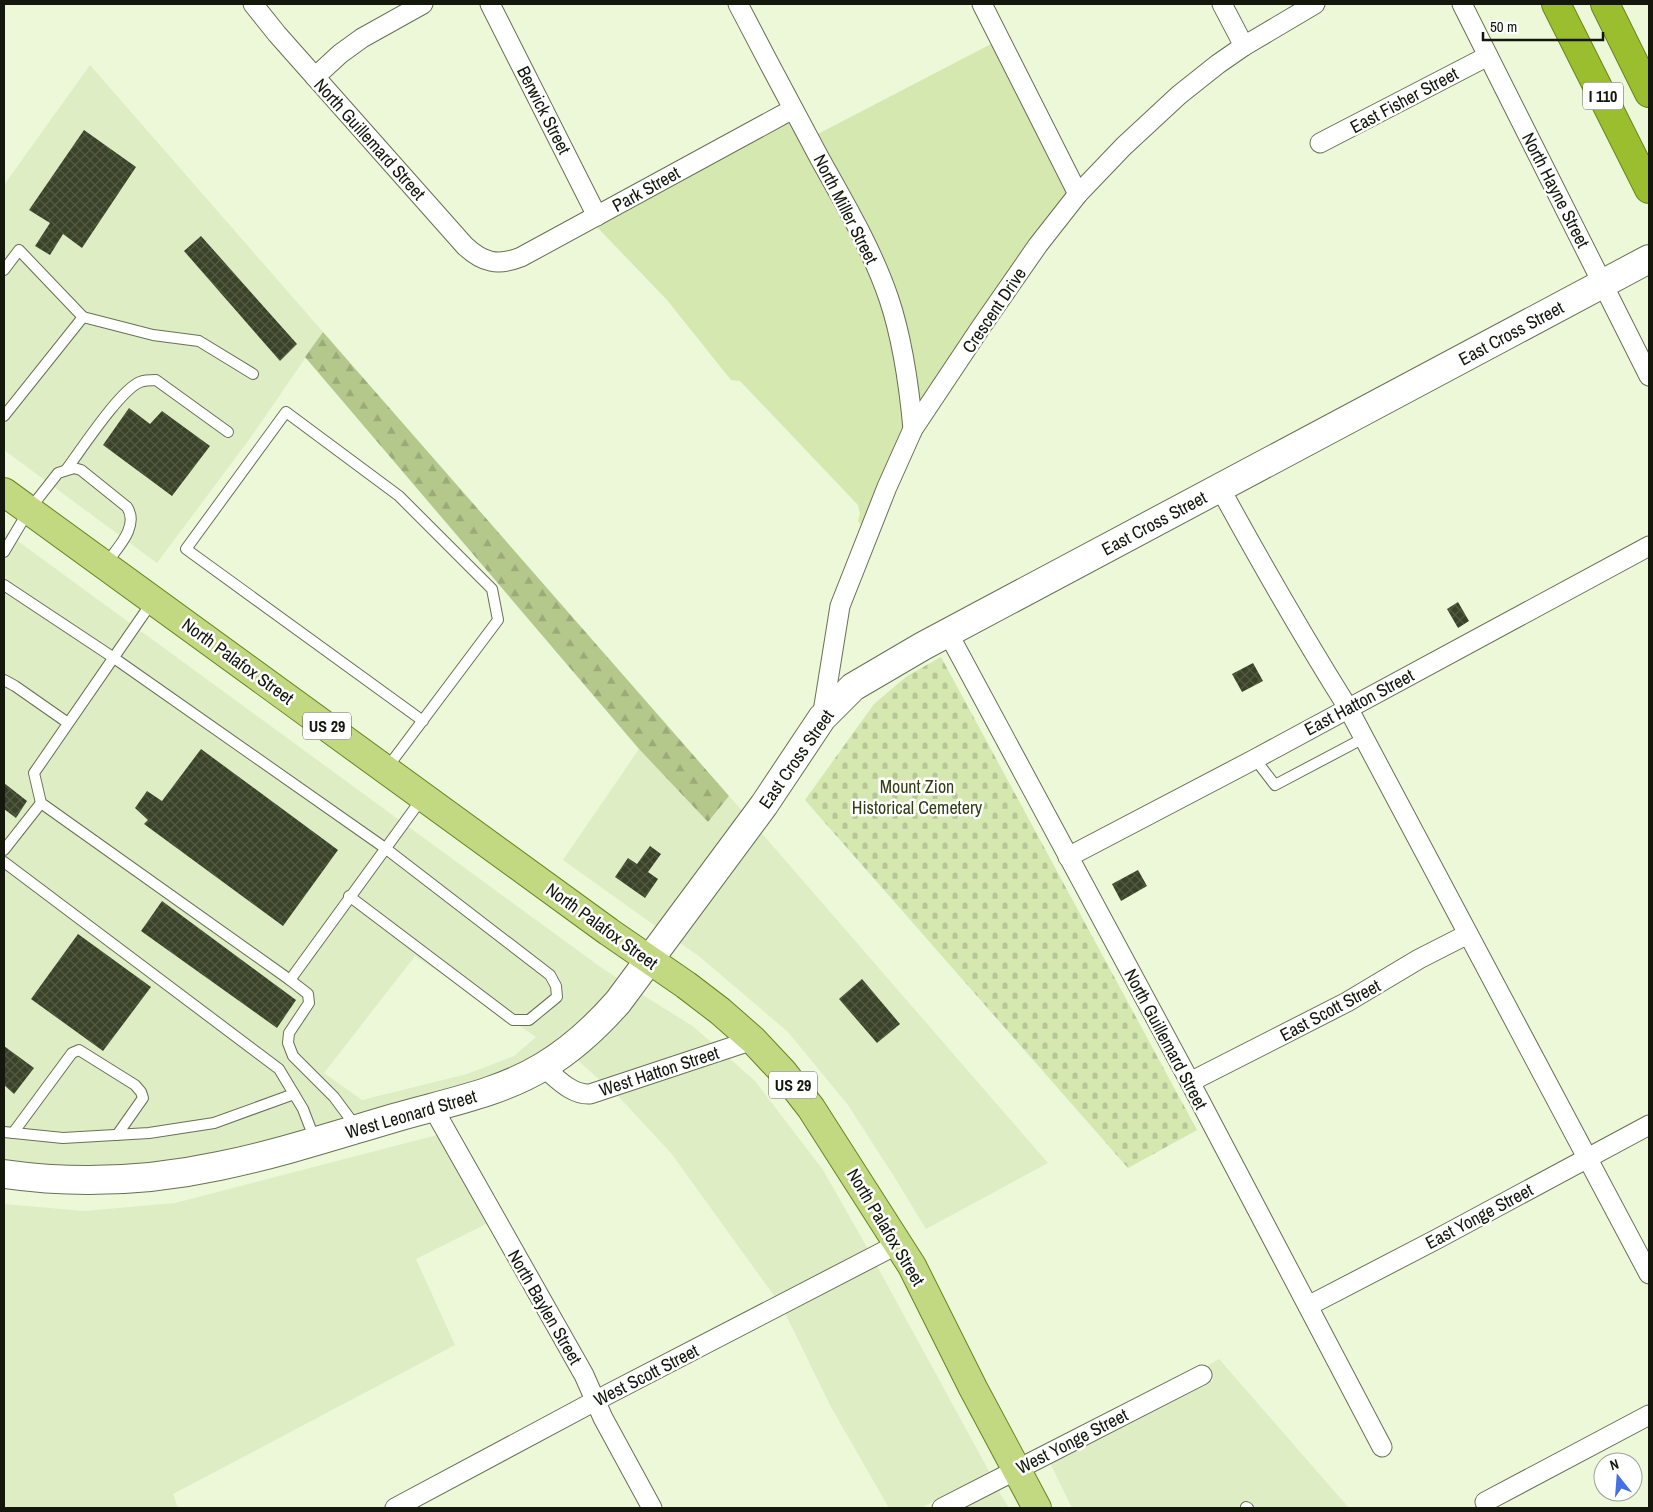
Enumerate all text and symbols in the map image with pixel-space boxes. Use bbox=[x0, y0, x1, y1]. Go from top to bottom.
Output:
scale bar bbox=[1483, 10, 1603, 42]
text: 50 m bbox=[1490, 16, 1517, 37]
street label: East Fisher Street bbox=[1346, 61, 1462, 139]
street label: Berwick Street bbox=[511, 62, 577, 158]
street label: North Guillemard Street bbox=[309, 73, 431, 205]
road number: I 110 bbox=[1583, 82, 1623, 110]
street label: North Hayne Street bbox=[1516, 128, 1596, 252]
street label: North Miller Street bbox=[808, 150, 884, 268]
street label: Park Street bbox=[608, 160, 684, 218]
street label: Crescent Drive bbox=[956, 262, 1032, 358]
street label: East Cross Street bbox=[1454, 295, 1568, 371]
street label: East Cross Street bbox=[1097, 485, 1211, 561]
street label: North Palafox Street bbox=[177, 612, 299, 710]
street label: East Hatton Street bbox=[1300, 663, 1418, 741]
street label: East Cross Street bbox=[753, 704, 839, 814]
road number: US 29 bbox=[303, 712, 351, 739]
park label: Mount Zion Historical Cemetery bbox=[852, 774, 983, 820]
street label: North Palafox Street bbox=[541, 877, 663, 975]
street label: North Guillemard Street bbox=[1118, 964, 1214, 1114]
street label: East Scott Street bbox=[1275, 973, 1385, 1047]
street label: West Hatton Street bbox=[596, 1040, 722, 1102]
road number: US 29 bbox=[769, 1072, 817, 1098]
street label: West Leonard Street bbox=[343, 1083, 479, 1145]
street label: North Palafox Street bbox=[841, 1164, 931, 1290]
street label: East Yonge Street bbox=[1421, 1177, 1537, 1255]
street label: North Baylen Street bbox=[502, 1245, 588, 1369]
street label: West Scott Street bbox=[589, 1338, 703, 1412]
street label: West Yonge Street bbox=[1012, 1402, 1132, 1480]
north arrow bbox=[1593, 1452, 1643, 1502]
text: N bbox=[1608, 1455, 1621, 1474]

